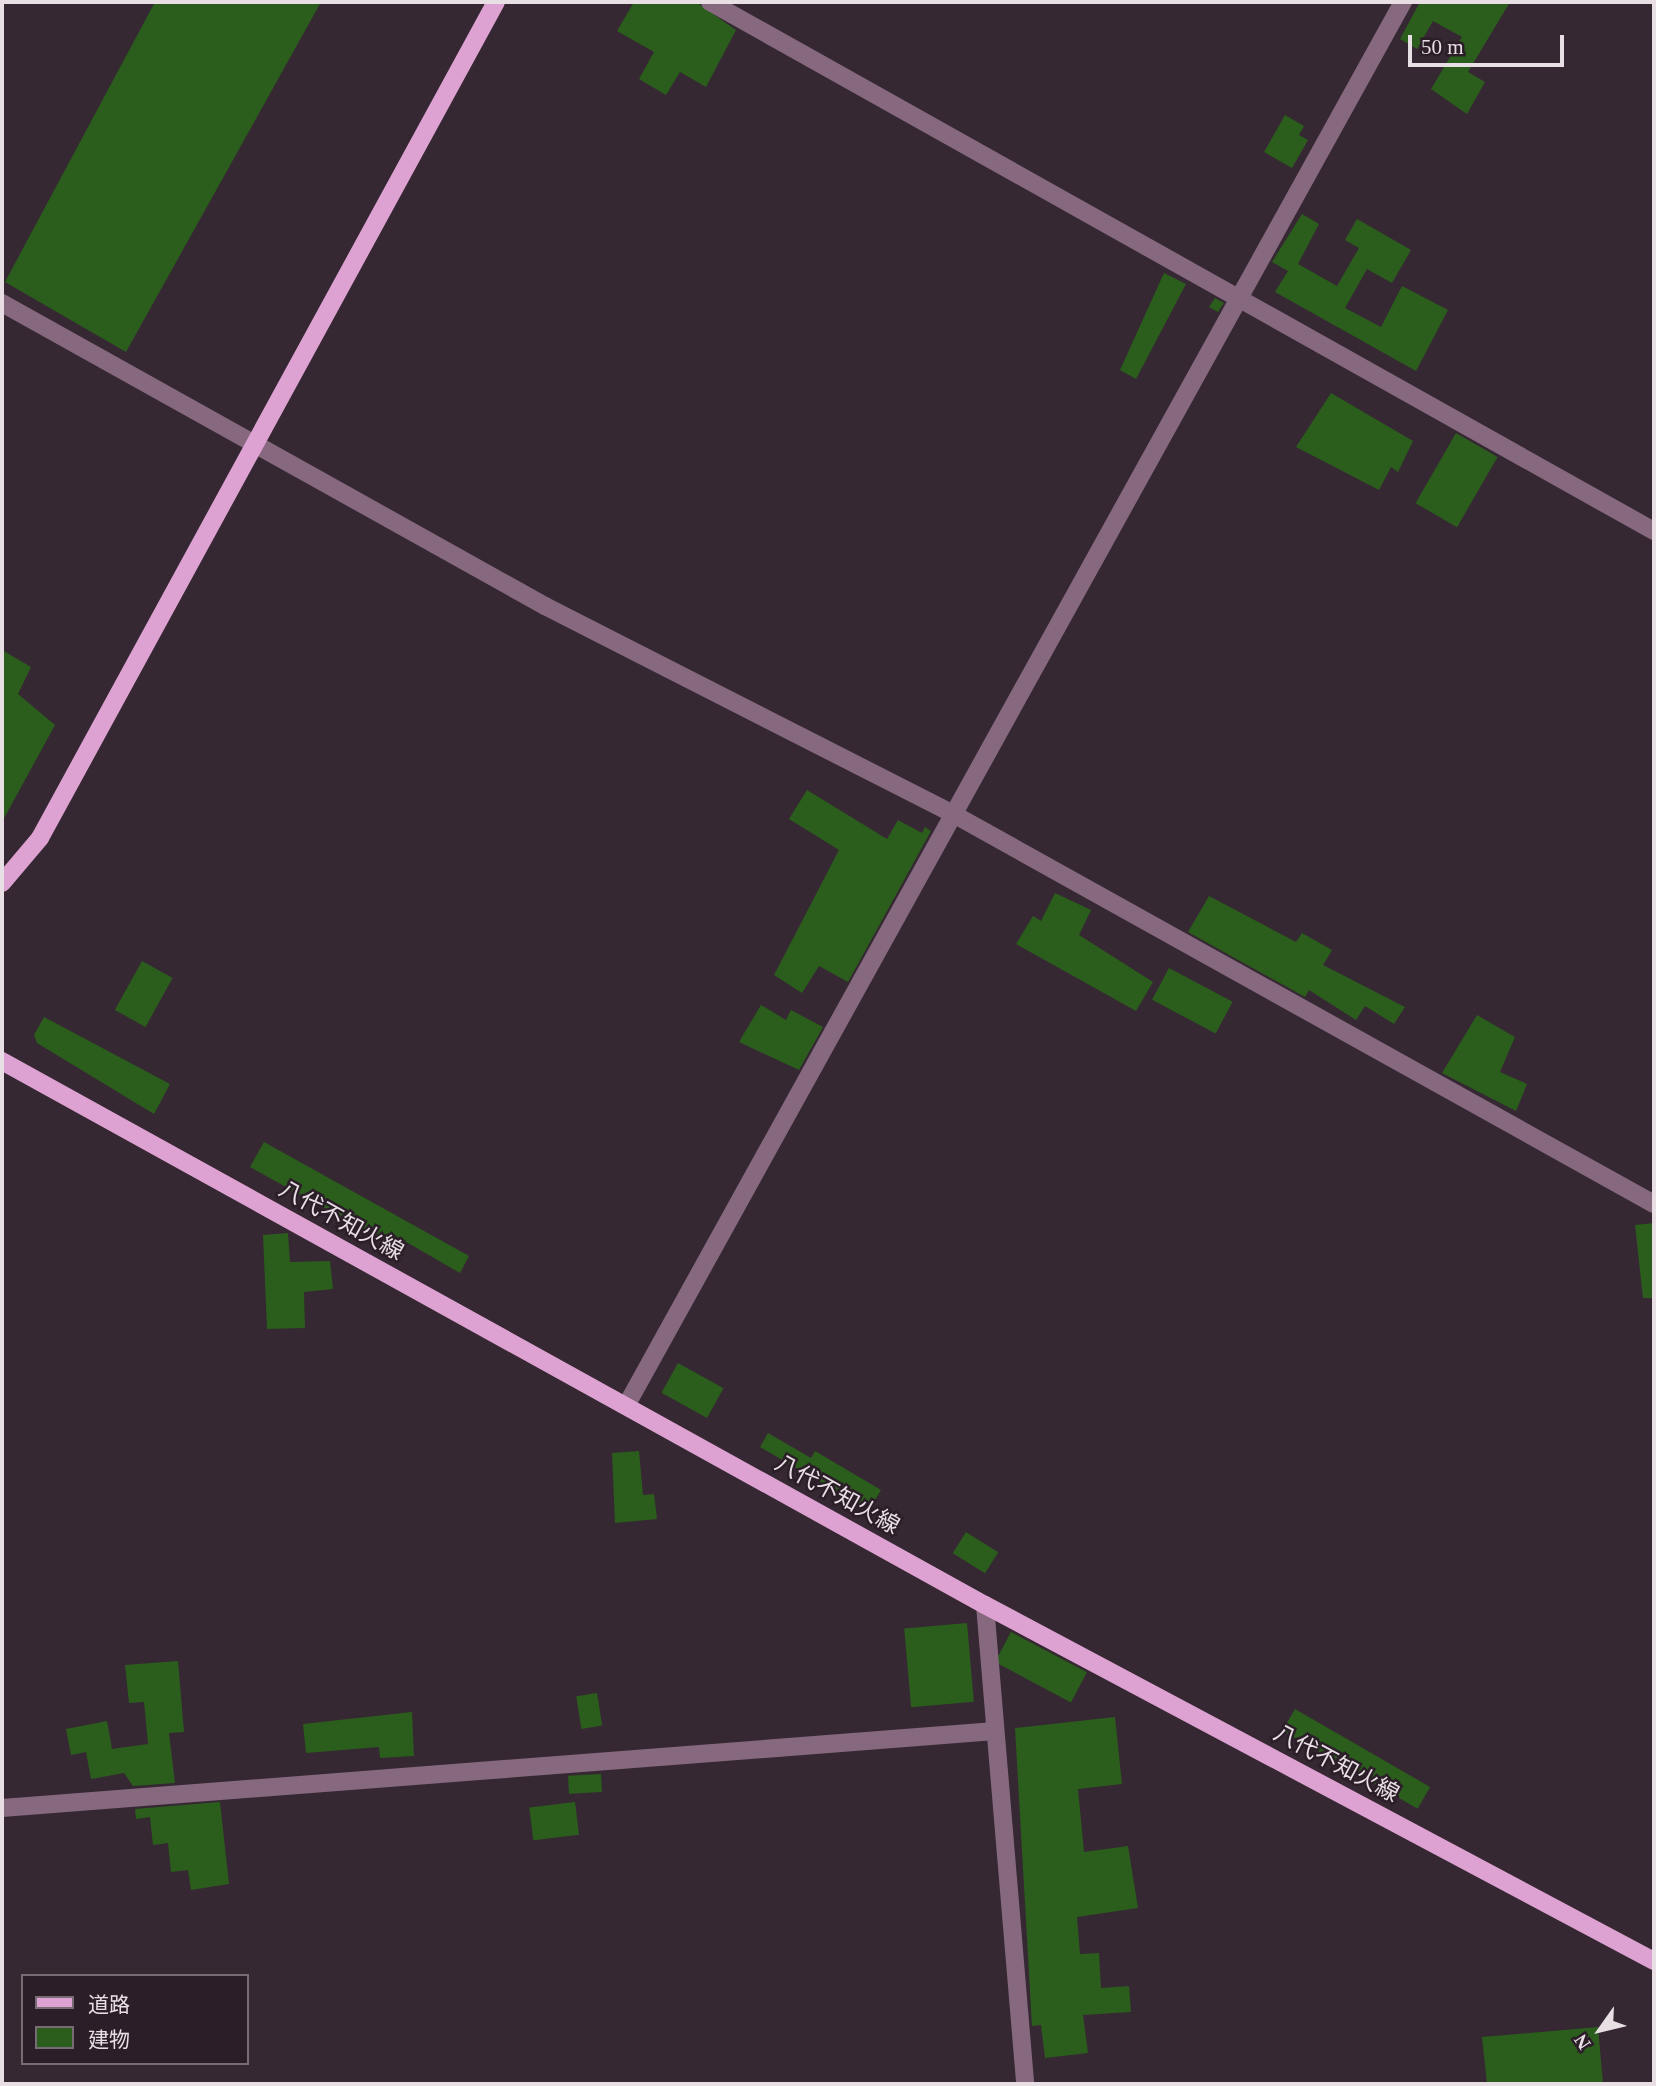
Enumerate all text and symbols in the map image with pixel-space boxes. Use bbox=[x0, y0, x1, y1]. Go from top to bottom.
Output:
scale bar bbox=[1411, 21, 1567, 65]
text: 50 m bbox=[1421, 35, 1464, 59]
street label: 八代不知火線 bbox=[274, 1175, 408, 1267]
street label: 八代不知火線 bbox=[770, 1449, 904, 1541]
street label: 八代不知火線 bbox=[1269, 1719, 1403, 1809]
legend bbox=[21, 1974, 248, 2065]
text: 道路 bbox=[88, 1993, 130, 2017]
north arrow bbox=[1565, 1995, 1635, 2065]
text: 建物 bbox=[88, 2028, 130, 2052]
text: N bbox=[1570, 2030, 1595, 2054]

